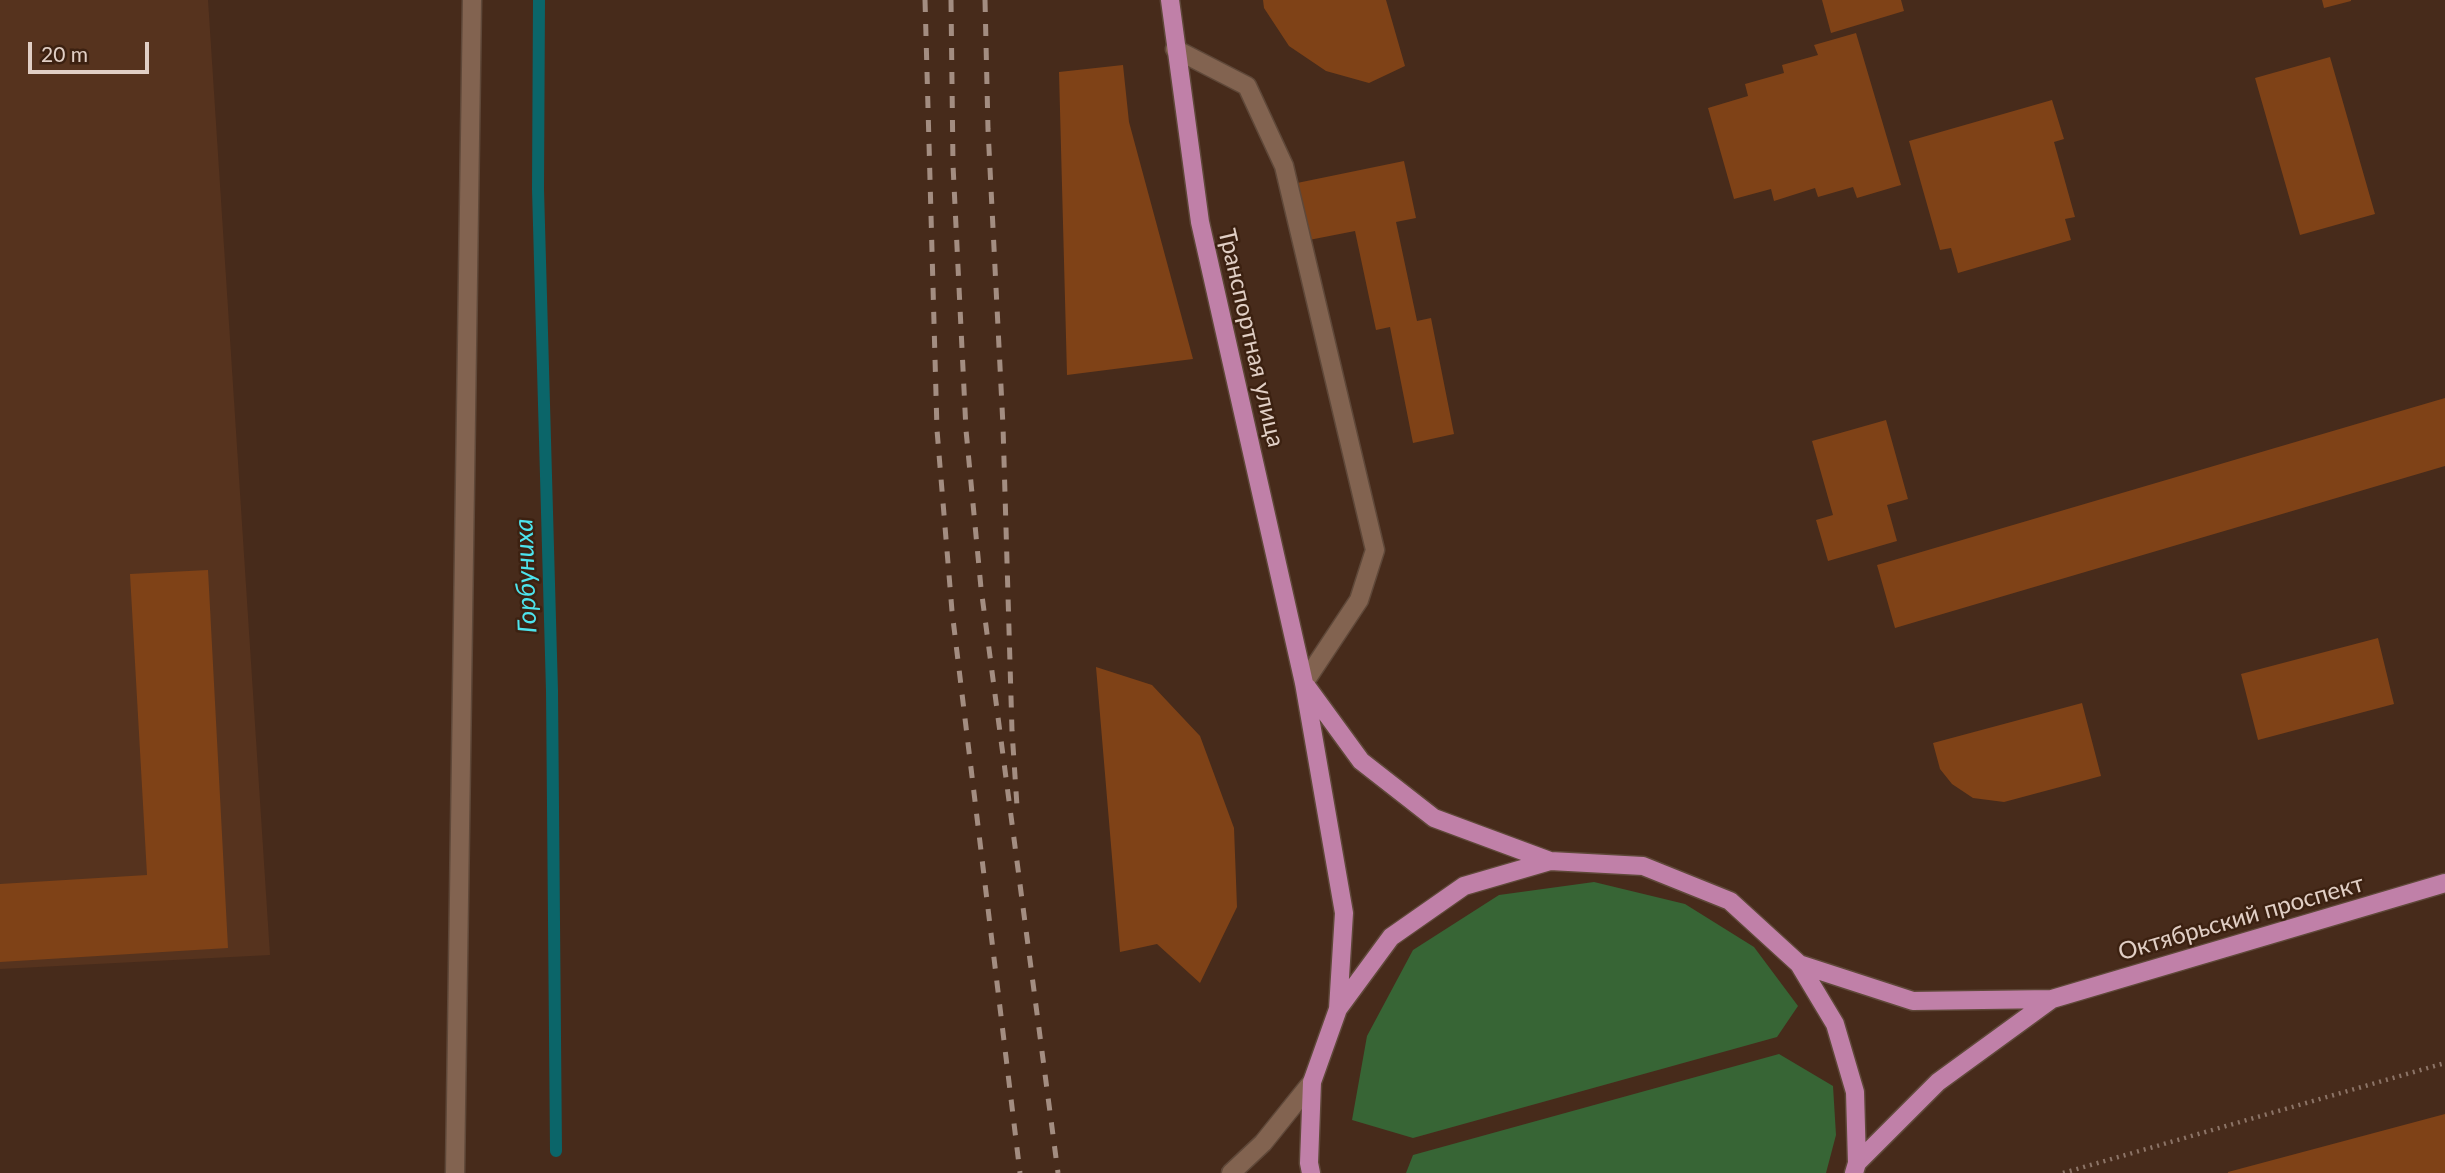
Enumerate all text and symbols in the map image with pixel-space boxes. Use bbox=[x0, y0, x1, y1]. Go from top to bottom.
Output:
scale bar bbox=[32, 28, 152, 72]
text: 20 m bbox=[41, 41, 88, 66]
street label: Транспортная улица bbox=[1212, 226, 1290, 450]
water label: Горбуниха bbox=[508, 518, 544, 634]
street label: Октябрьский проспект bbox=[2115, 869, 2367, 967]

